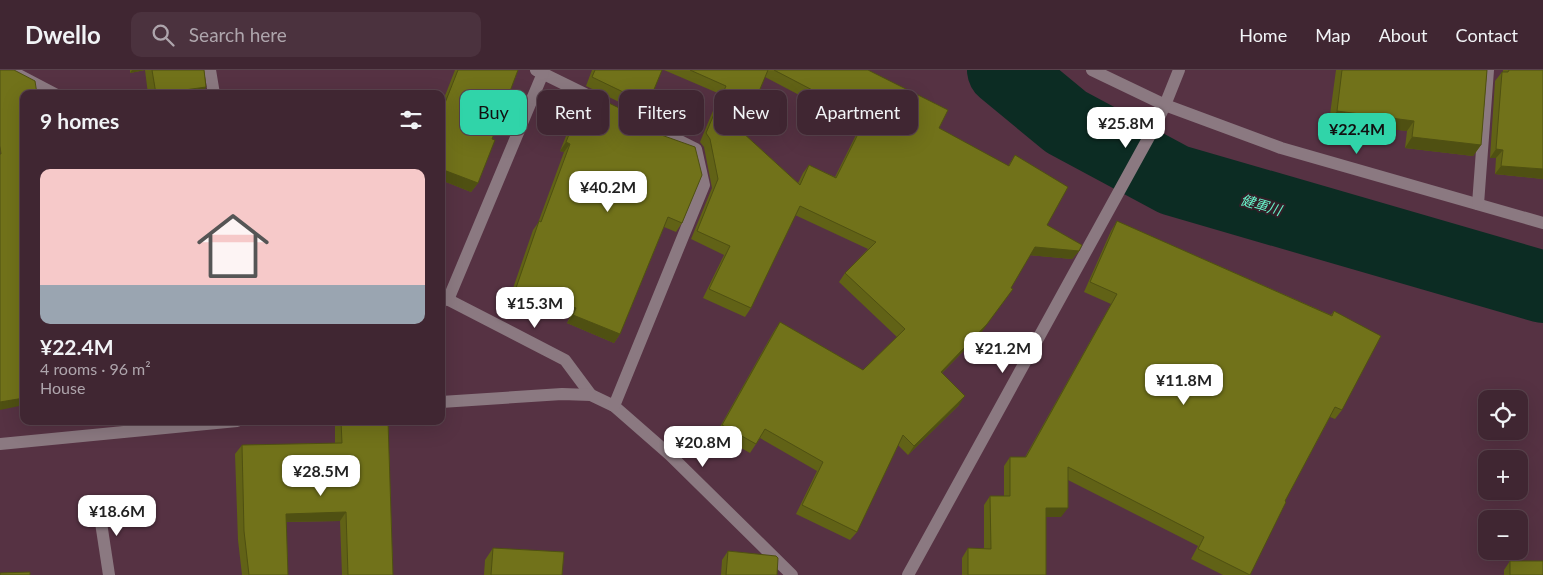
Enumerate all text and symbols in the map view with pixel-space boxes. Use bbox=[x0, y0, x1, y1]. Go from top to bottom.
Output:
search box bbox=[131, 12, 481, 57]
text: Dwello bbox=[25, 20, 101, 49]
icon: search bbox=[149, 21, 177, 49]
text: Search here bbox=[189, 23, 287, 46]
text: Home bbox=[1239, 24, 1287, 46]
text: Map bbox=[1315, 24, 1351, 46]
text: About bbox=[1379, 24, 1428, 46]
text: Contact bbox=[1456, 24, 1518, 46]
chip: Buy bbox=[460, 90, 527, 135]
chip: Rent bbox=[537, 90, 609, 135]
chip: Filters bbox=[619, 90, 704, 135]
chip: New bbox=[714, 90, 787, 135]
chip: Apartment bbox=[797, 90, 918, 135]
icon: filters bbox=[397, 106, 425, 134]
pin: ¥25.8M bbox=[1085, 106, 1167, 149]
text: 9 homes bbox=[40, 108, 119, 133]
pin: ¥22.4M bbox=[1316, 112, 1398, 155]
text: ¥25.8M bbox=[1098, 113, 1154, 132]
text: ¥22.4M bbox=[1329, 119, 1385, 138]
pin: ¥40.2M bbox=[567, 170, 649, 213]
text: ¥40.2M bbox=[580, 177, 636, 196]
water label: 健軍川 bbox=[1239, 191, 1286, 219]
icon: home bbox=[188, 201, 278, 291]
pin: ¥15.3M bbox=[494, 286, 576, 329]
text: ¥15.3M bbox=[507, 293, 563, 312]
pin: ¥21.2M bbox=[962, 332, 1044, 374]
text: ¥22.4M bbox=[40, 334, 114, 359]
text: ¥21.2M bbox=[975, 338, 1031, 357]
text: 4 rooms · 96 m² bbox=[40, 359, 151, 378]
pin: ¥11.8M bbox=[1143, 364, 1225, 406]
text: ¥11.8M bbox=[1156, 370, 1212, 389]
text: House bbox=[40, 378, 85, 397]
map controls bbox=[1478, 390, 1528, 560]
button: locate bbox=[1478, 390, 1528, 440]
pin: ¥20.8M bbox=[662, 426, 744, 468]
text: ¥20.8M bbox=[675, 432, 731, 451]
button: + bbox=[1478, 450, 1528, 500]
pin: ¥28.5M bbox=[280, 454, 362, 497]
text: ¥28.5M bbox=[293, 461, 349, 480]
pin: ¥18.6M bbox=[76, 494, 158, 537]
text: ¥18.6M bbox=[89, 501, 145, 520]
button: − bbox=[1478, 510, 1528, 560]

